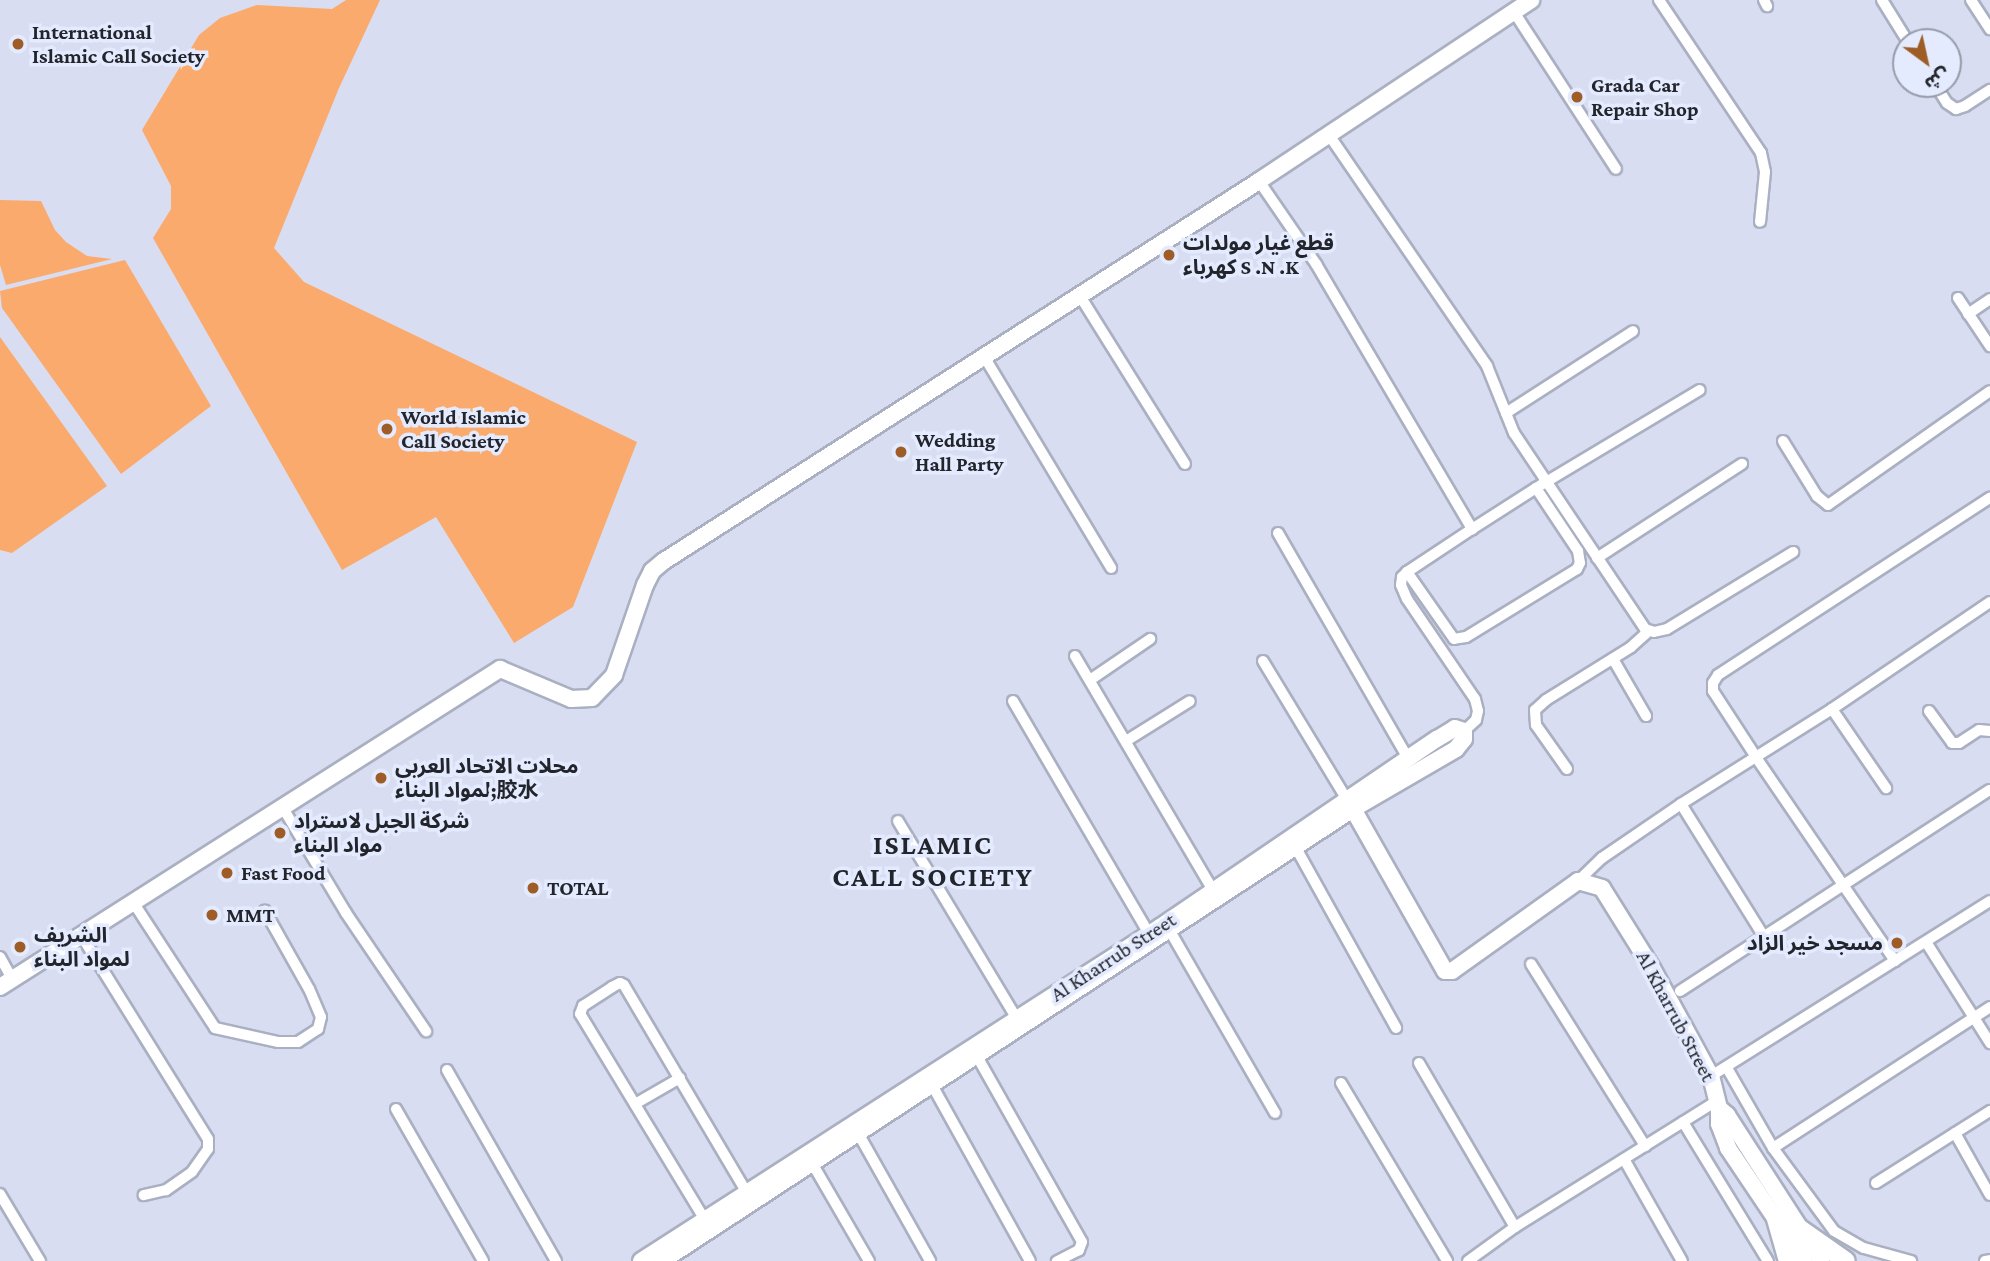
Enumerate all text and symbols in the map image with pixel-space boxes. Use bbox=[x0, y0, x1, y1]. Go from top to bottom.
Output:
place label: International Islamic Call Society bbox=[32, 19, 205, 69]
north arrow bbox=[1892, 28, 1962, 98]
marker: International Islamic Call Society bbox=[10, 36, 26, 52]
text: ش bbox=[1921, 63, 1954, 95]
place label: Grada Car Repair Shop bbox=[1591, 72, 1699, 122]
marker: Grada Car Repair Shop bbox=[1569, 89, 1585, 105]
place label: قطع غيار مولدات كهرباء S .N .K bbox=[1183, 230, 1334, 280]
marker: قطع غيار مولدات كهرباء S .N .K bbox=[1161, 247, 1177, 263]
place label: World Islamic Call Society bbox=[401, 404, 526, 454]
marker: World Islamic Call Society bbox=[379, 421, 395, 437]
place label: Wedding Hall Party bbox=[915, 427, 1003, 477]
marker: Wedding Hall Party bbox=[893, 444, 909, 460]
place label: محلات الاتحاد العربي لمواد البناء;胶水 bbox=[395, 753, 578, 803]
marker: محلات الاتحاد العربي لمواد البناء;胶水 bbox=[373, 770, 389, 786]
place label: شركة الجبل لاستراد مواد البناء bbox=[294, 808, 470, 858]
marker: شركة الجبل لاستراد مواد البناء bbox=[272, 825, 288, 841]
district label: ISLAMIC CALL SOCIETY bbox=[834, 828, 1032, 894]
place label: Fast Food bbox=[241, 860, 325, 886]
marker: Fast Food bbox=[219, 865, 235, 881]
place label: TOTAL bbox=[547, 875, 609, 901]
marker: TOTAL bbox=[525, 880, 541, 896]
place label: MMT bbox=[226, 902, 275, 928]
marker: MMT bbox=[204, 907, 220, 923]
street label: Al Kharrub Street bbox=[1046, 907, 1180, 1007]
place label: الشريف لمواد البناء bbox=[34, 922, 130, 972]
place label: مسجد خير الزاد bbox=[1747, 930, 1883, 956]
marker: مسجد خير الزاد bbox=[1889, 935, 1905, 951]
marker: الشريف لمواد البناء bbox=[12, 939, 28, 955]
street label: Al Kharrub Street bbox=[1631, 946, 1721, 1086]

